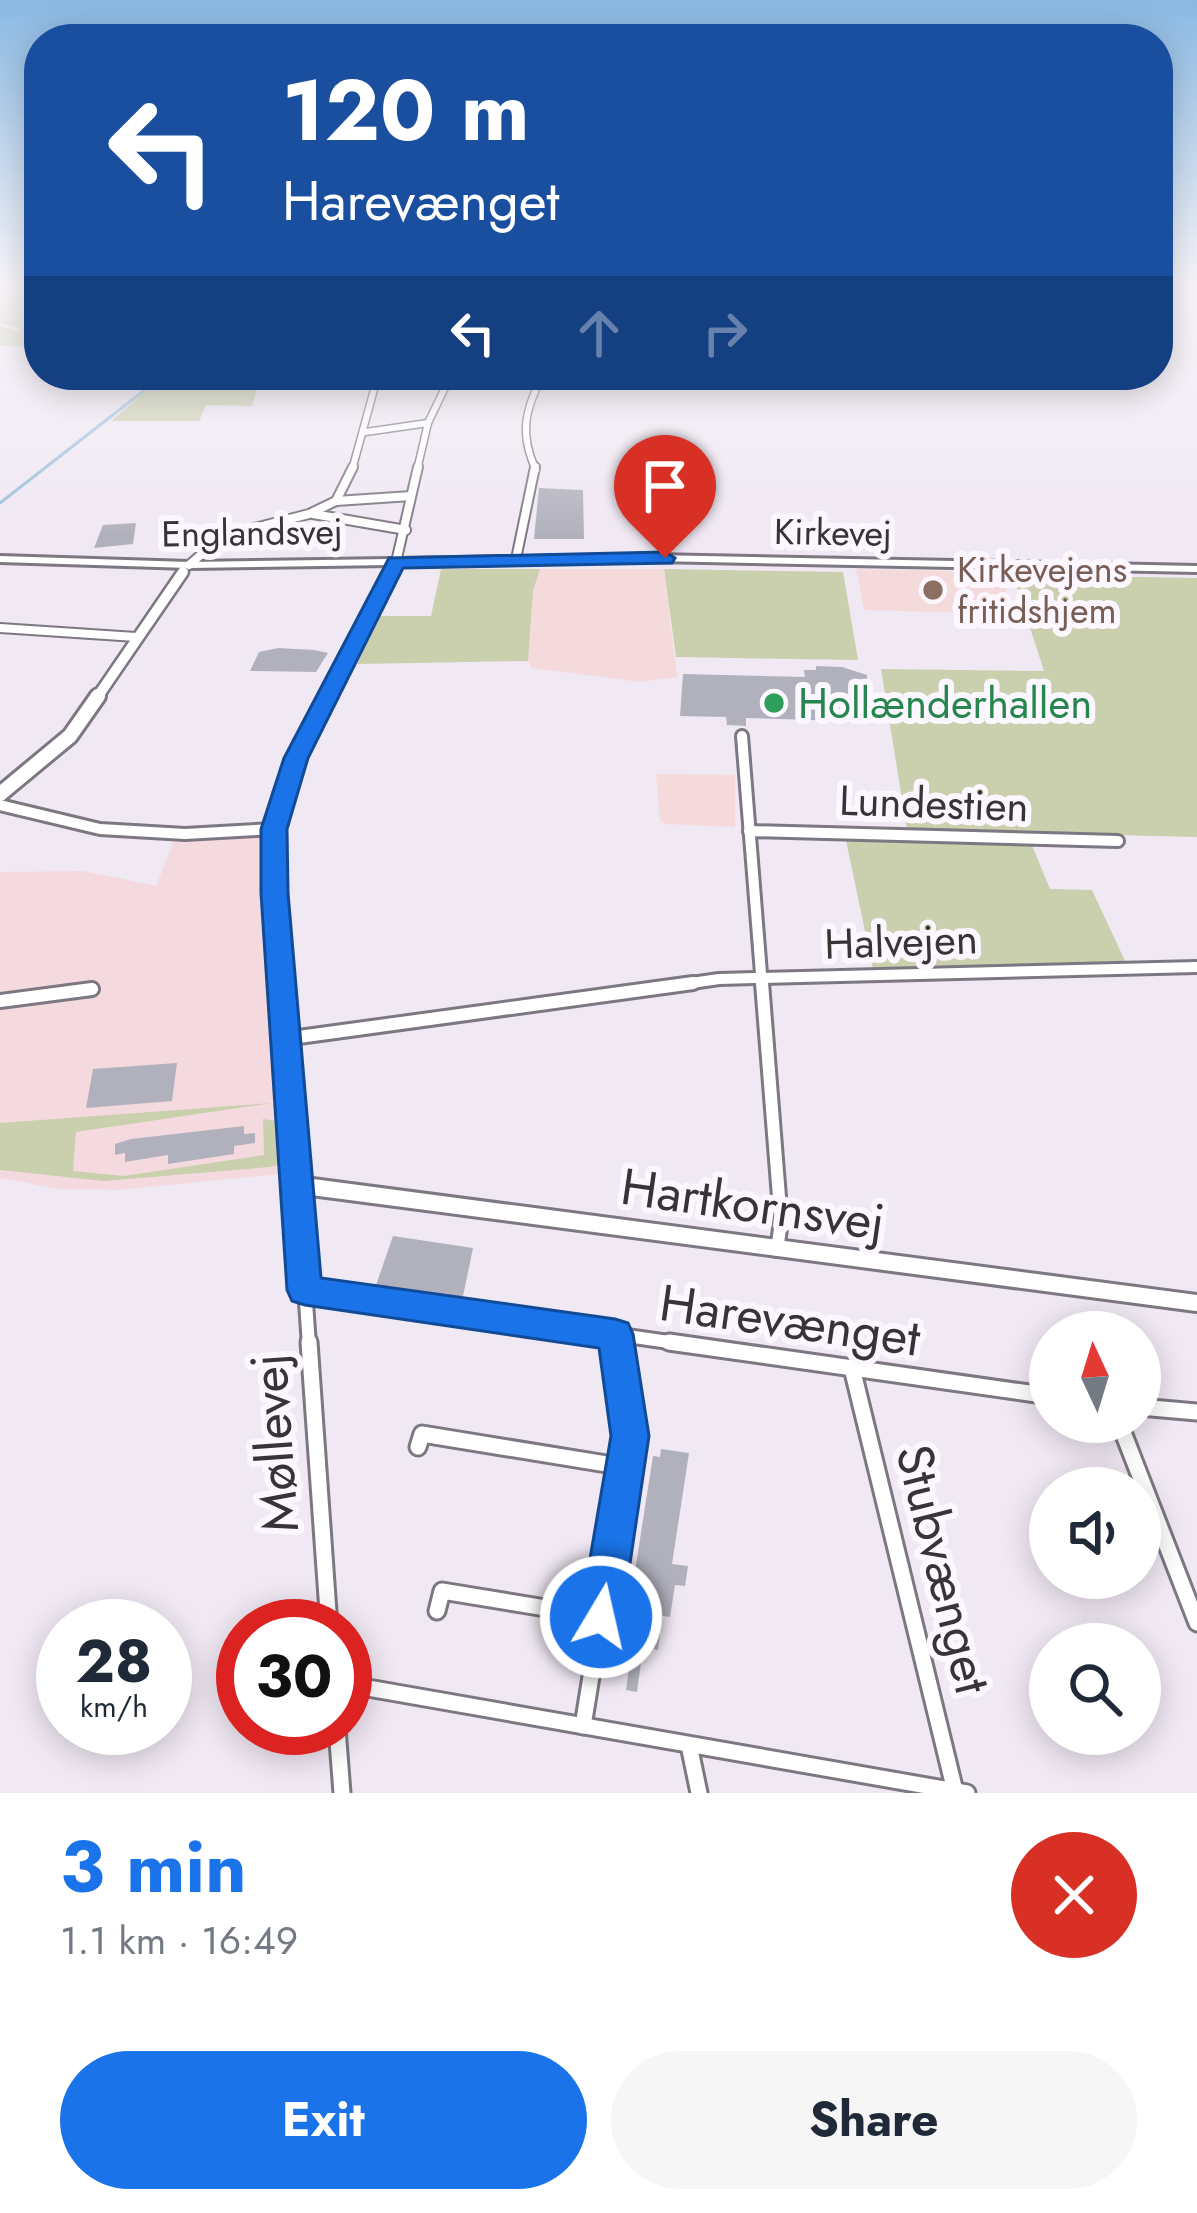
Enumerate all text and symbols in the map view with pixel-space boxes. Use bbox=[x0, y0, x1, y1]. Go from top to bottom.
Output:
text: 120 m bbox=[282, 50, 530, 172]
icon: left bbox=[84, 72, 240, 228]
text: Harevænget bbox=[282, 162, 560, 240]
icon: left bbox=[440, 300, 506, 366]
icon: ahead bbox=[566, 300, 632, 366]
icon: right bbox=[692, 300, 758, 366]
pin bbox=[614, 435, 716, 558]
icon: arrive bbox=[632, 453, 698, 519]
street label: Englandsvej bbox=[161, 504, 343, 560]
street label: Kirkevej bbox=[773, 505, 893, 559]
place label: Kirkevejens fritidshjem bbox=[957, 543, 1127, 636]
marker: Kirkevejens fritidshjem bbox=[920, 577, 946, 603]
place label: Hollænderhallen bbox=[798, 673, 1092, 734]
marker: Hollænderhallen bbox=[761, 690, 787, 716]
street label: Lundestien bbox=[838, 770, 1030, 837]
street label: Halvejen bbox=[823, 908, 979, 975]
street label: Hartkornsvej bbox=[616, 1149, 890, 1259]
street label: Harevænget bbox=[655, 1265, 925, 1375]
north arrow bbox=[1029, 1311, 1161, 1443]
map controls bbox=[1029, 1311, 1161, 1755]
street label: Møllevej bbox=[231, 1351, 317, 1535]
street label: Stubvænget bbox=[877, 1437, 1011, 1701]
button: sound bbox=[1029, 1467, 1161, 1599]
position arrow bbox=[538, 1554, 664, 1680]
speed limit sign: 30 bbox=[216, 1599, 372, 1755]
text: 28 bbox=[76, 1618, 152, 1705]
button: search bbox=[1029, 1623, 1161, 1755]
text: km/h bbox=[80, 1685, 148, 1728]
text: 3 min bbox=[60, 1815, 247, 1919]
button: close bbox=[1011, 1832, 1137, 1958]
text: 1.1 km · 16:49 bbox=[60, 1912, 298, 1969]
button: Exit bbox=[60, 2051, 587, 2189]
button: Share bbox=[611, 2051, 1137, 2189]

